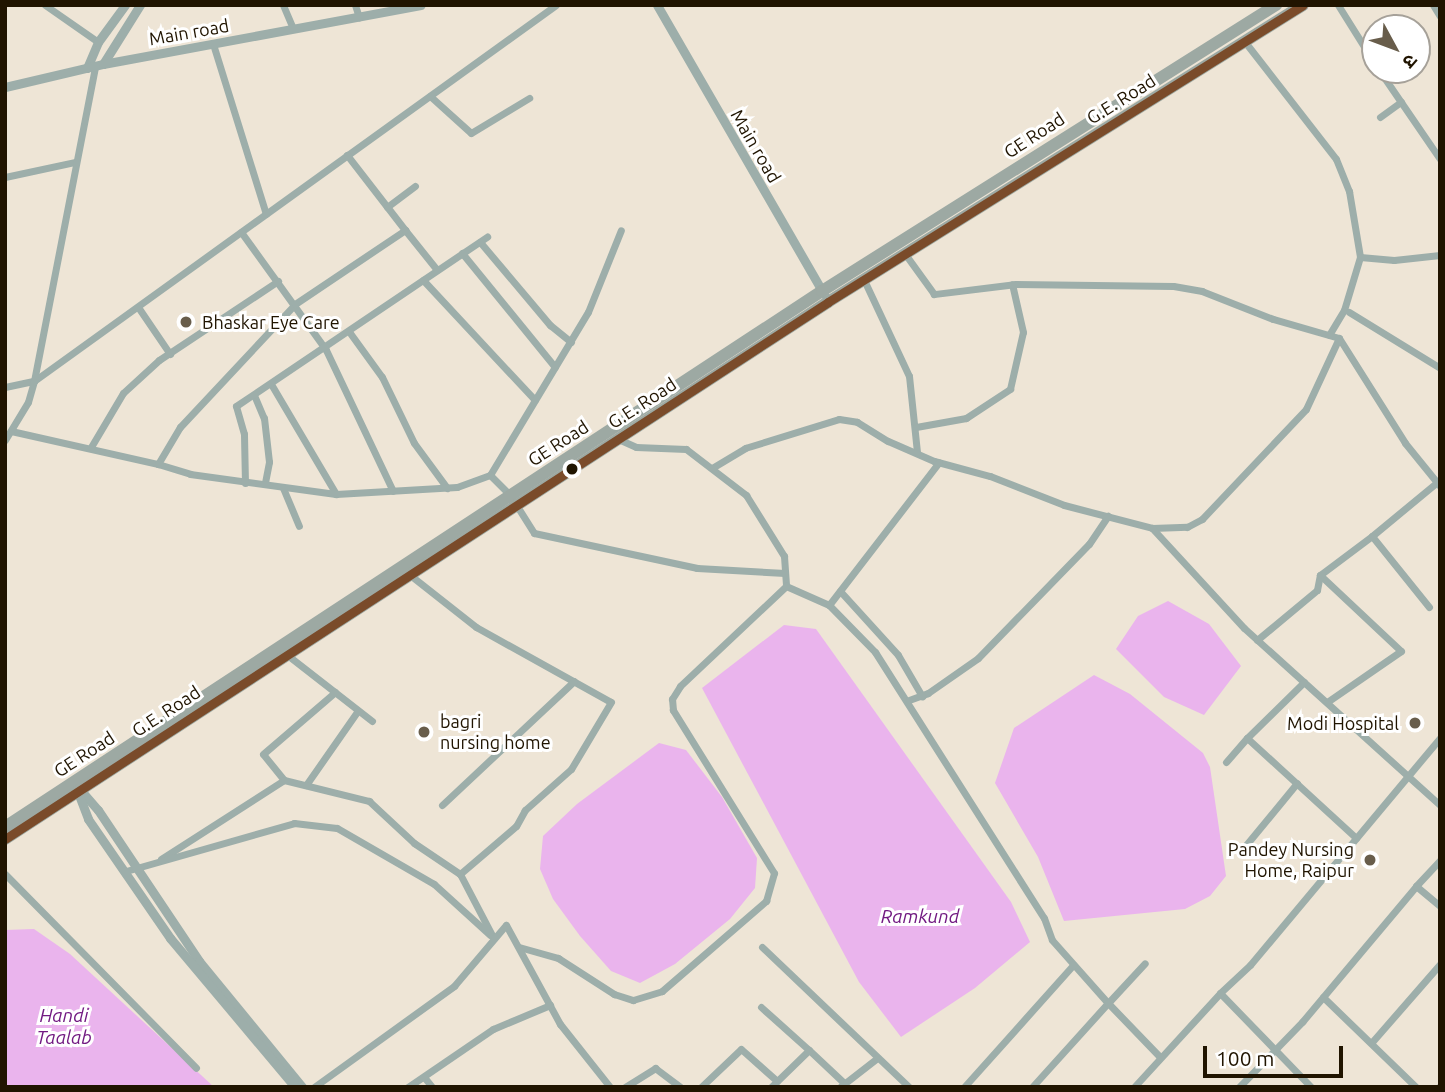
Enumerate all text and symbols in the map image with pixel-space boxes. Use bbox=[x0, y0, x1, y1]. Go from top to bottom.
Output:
street label: Main road bbox=[147, 14, 231, 50]
north arrow bbox=[1361, 14, 1431, 84]
text: उ bbox=[1398, 50, 1422, 73]
street label: G.E. Road bbox=[1083, 69, 1159, 129]
street label: Main road bbox=[726, 106, 786, 186]
street label: GE Road bbox=[1000, 108, 1068, 162]
place label: Bhaskar Eye Care bbox=[202, 311, 340, 333]
marker: Bhaskar Eye Care bbox=[176, 312, 196, 332]
street label: G.E. Road bbox=[604, 373, 680, 433]
street label: GE Road bbox=[524, 416, 592, 470]
unlabelled marker bbox=[565, 462, 579, 476]
street label: G.E. Road bbox=[128, 681, 204, 741]
place label: bagri nursing home bbox=[440, 711, 551, 754]
place label: Modi Hospital bbox=[1287, 712, 1399, 734]
marker: Modi Hospital bbox=[1405, 713, 1425, 733]
marker: bagri nursing home bbox=[414, 722, 434, 742]
street label: GE Road bbox=[50, 727, 118, 781]
place label: Pandey Nursing Home, Raipur bbox=[1228, 839, 1354, 882]
marker: Pandey Nursing Home, Raipur bbox=[1360, 850, 1380, 870]
water label: Ramkund bbox=[881, 906, 959, 928]
water label: Handi Taalab bbox=[36, 1005, 92, 1049]
scale bar bbox=[1207, 1032, 1347, 1076]
text: 100 m bbox=[1216, 1046, 1274, 1070]

